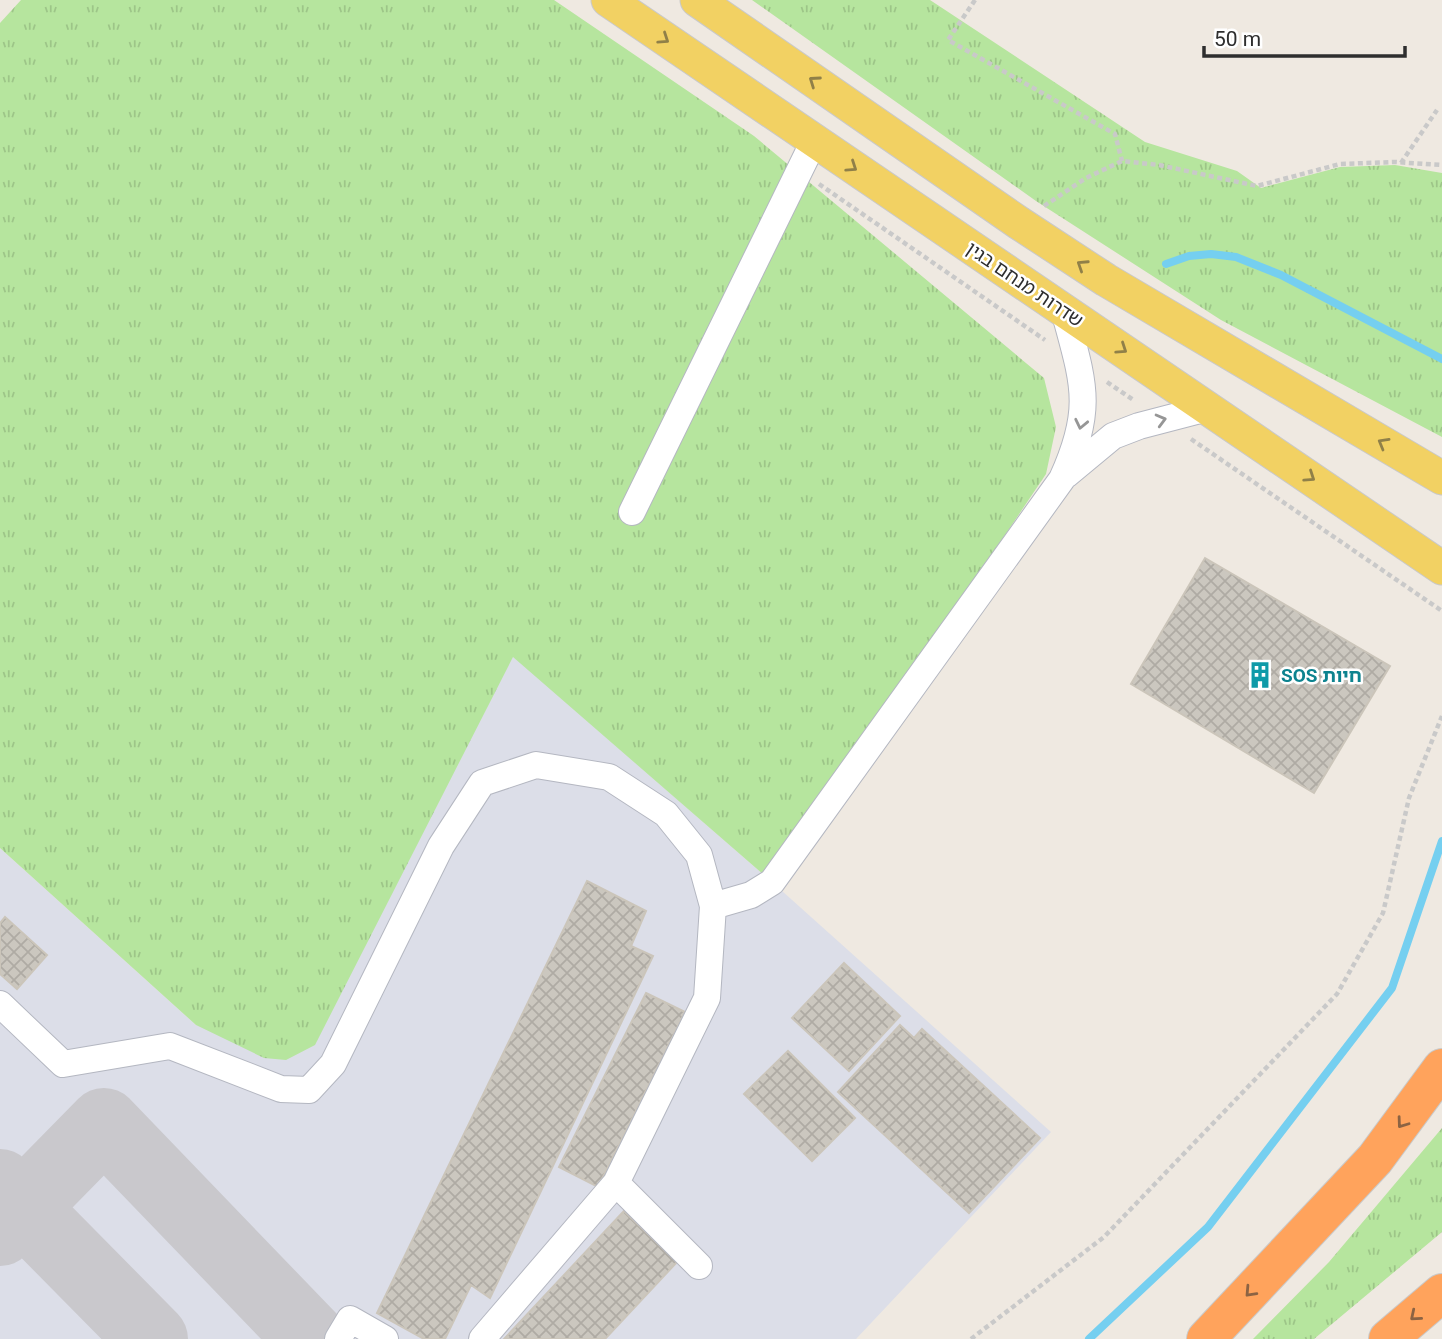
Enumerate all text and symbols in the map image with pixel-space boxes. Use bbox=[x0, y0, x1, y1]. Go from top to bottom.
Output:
scale bar bbox=[1204, 14, 1405, 58]
text: 50 m bbox=[1214, 27, 1261, 51]
one-way arrow bbox=[656, 30, 669, 43]
one-way arrow bbox=[808, 76, 821, 89]
one-way arrow bbox=[844, 159, 857, 171]
street label: שדרות מנחם בגין bbox=[962, 237, 1088, 332]
one-way arrow bbox=[1077, 260, 1090, 273]
one-way arrow bbox=[1114, 341, 1127, 353]
one-way arrow bbox=[1155, 414, 1167, 428]
one-way arrow bbox=[1074, 418, 1089, 430]
one-way arrow bbox=[1378, 439, 1391, 452]
one-way arrow bbox=[1302, 469, 1315, 481]
building icon: SOS חיות bbox=[1245, 660, 1275, 690]
place label: SOS חיות bbox=[1281, 664, 1362, 687]
one-way arrow bbox=[1397, 1115, 1410, 1128]
one-way arrow bbox=[1246, 1284, 1258, 1297]
one-way arrow bbox=[1410, 1308, 1423, 1320]

